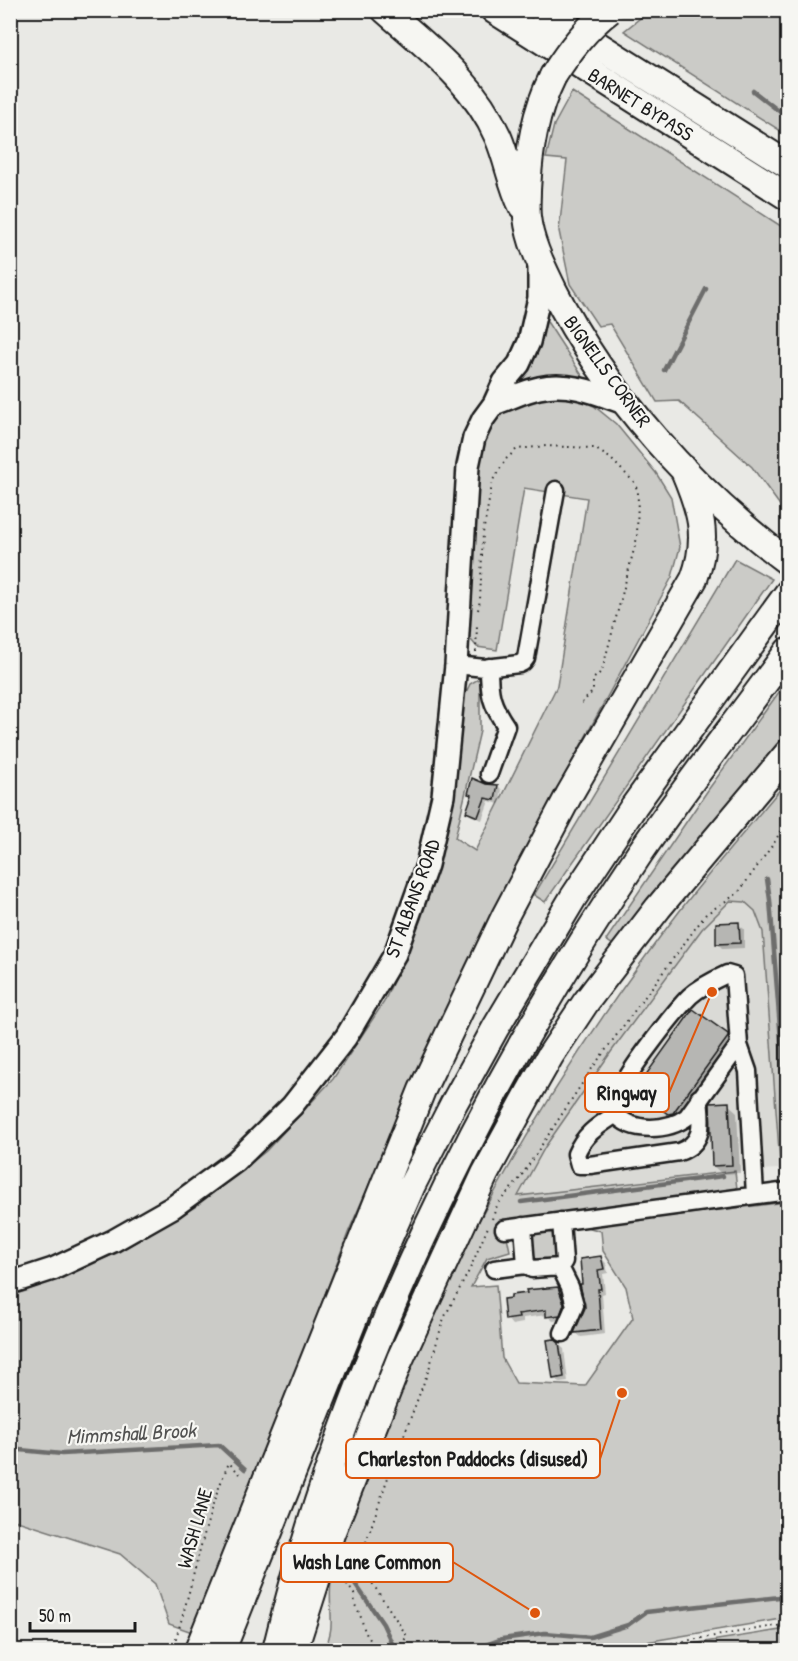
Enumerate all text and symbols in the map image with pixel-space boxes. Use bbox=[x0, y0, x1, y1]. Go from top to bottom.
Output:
street label: BARNET BYPASS bbox=[583, 61, 699, 147]
street label: BIGNELLS CORNER bbox=[558, 310, 658, 432]
street label: ST ALBANS ROAD bbox=[378, 835, 446, 961]
callout: Ringway bbox=[585, 1073, 669, 1112]
text: Ringway bbox=[597, 1078, 657, 1108]
water label: Mimmshall Brook bbox=[66, 1415, 199, 1451]
callout: Charleston Paddocks (disused) bbox=[346, 1439, 600, 1478]
text: Charleston Paddocks (disused) bbox=[358, 1444, 588, 1473]
street label: WASH LANE bbox=[170, 1485, 218, 1571]
callout: Wash Lane Common bbox=[281, 1543, 453, 1582]
text: Wash Lane Common bbox=[293, 1547, 441, 1576]
scale bar bbox=[30, 1595, 135, 1633]
text: 50 m bbox=[39, 1603, 71, 1628]

